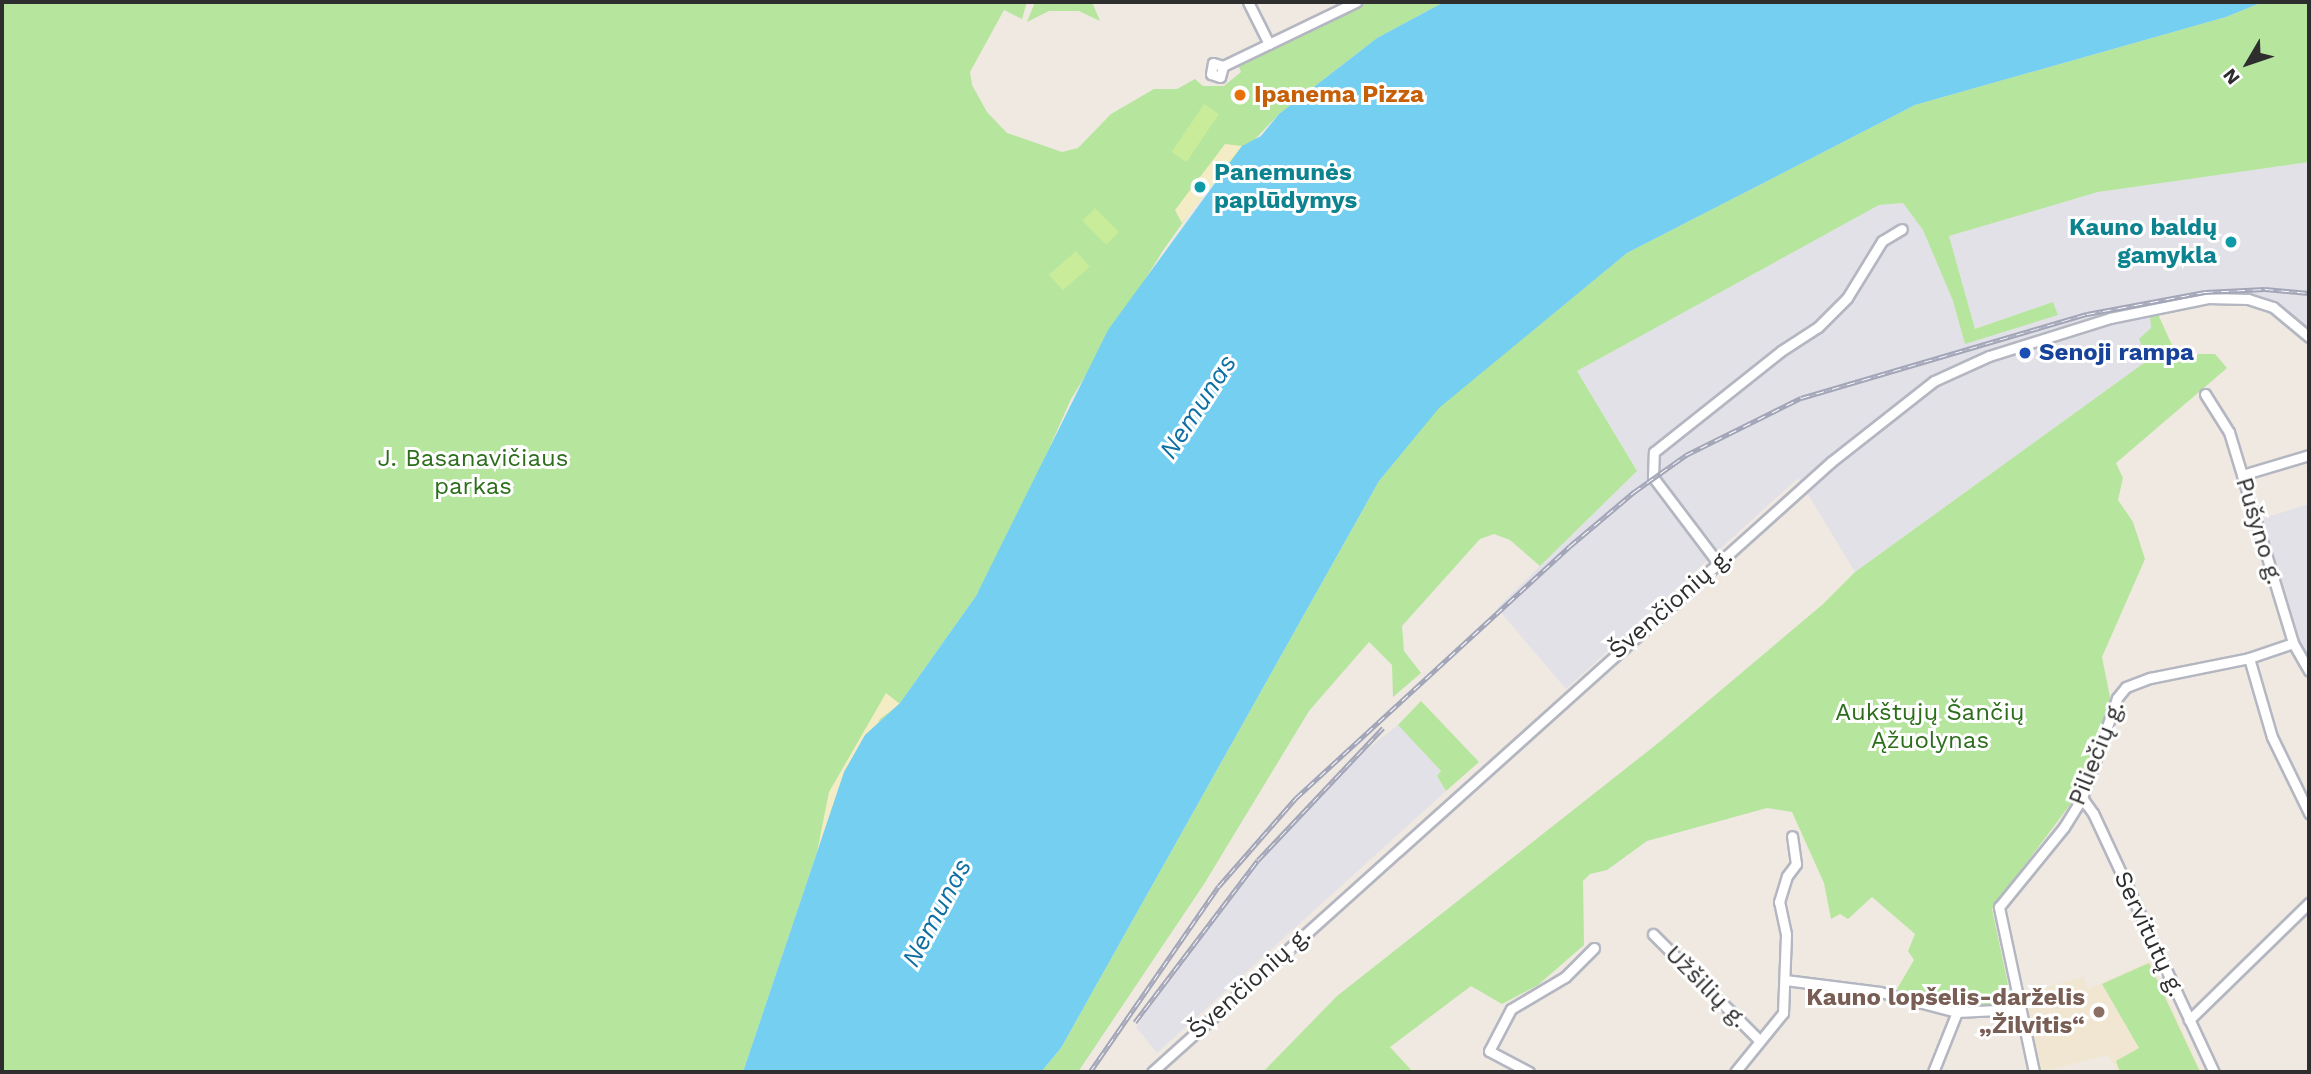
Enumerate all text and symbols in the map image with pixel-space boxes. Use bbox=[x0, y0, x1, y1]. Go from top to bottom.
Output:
north arrow bbox=[2213, 28, 2283, 98]
text: N bbox=[2218, 64, 2245, 89]
place label: Ipanema Pizza bbox=[1254, 81, 1424, 109]
marker: Ipanema Pizza bbox=[1232, 87, 1248, 103]
place label: Panemunės paplūdymys bbox=[1214, 159, 1357, 215]
marker: Panemunės paplūdymys bbox=[1192, 179, 1208, 195]
place label: Kauno baldų gamykla bbox=[2069, 214, 2217, 270]
marker: Kauno baldų gamykla bbox=[2223, 234, 2239, 250]
place label: Senoji rampa bbox=[2039, 339, 2194, 367]
marker: Senoji rampa bbox=[2017, 345, 2033, 361]
water label: Nemunas bbox=[1153, 349, 1243, 465]
park label: J. Basanavičiaus parkas bbox=[378, 445, 568, 501]
street label: Pušyno g. bbox=[2229, 474, 2289, 588]
street label: Švenčionių g. bbox=[1603, 543, 1739, 665]
street label: Piliečių g. bbox=[2063, 696, 2131, 810]
park label: Aukštųjų Šančių Ąžuolynas bbox=[1835, 699, 2025, 755]
water label: Nemunas bbox=[896, 854, 978, 972]
street label: Servitutų g. bbox=[2107, 867, 2191, 1001]
street label: Švenčionių g. bbox=[1183, 921, 1317, 1045]
street label: Užšilių g. bbox=[1659, 940, 1753, 1034]
place label: Kauno lopšelis-darželis „Žilvitis“ bbox=[1806, 984, 2085, 1040]
marker: Kauno lopšelis-darželis „Žilvitis“ bbox=[2091, 1004, 2107, 1020]

